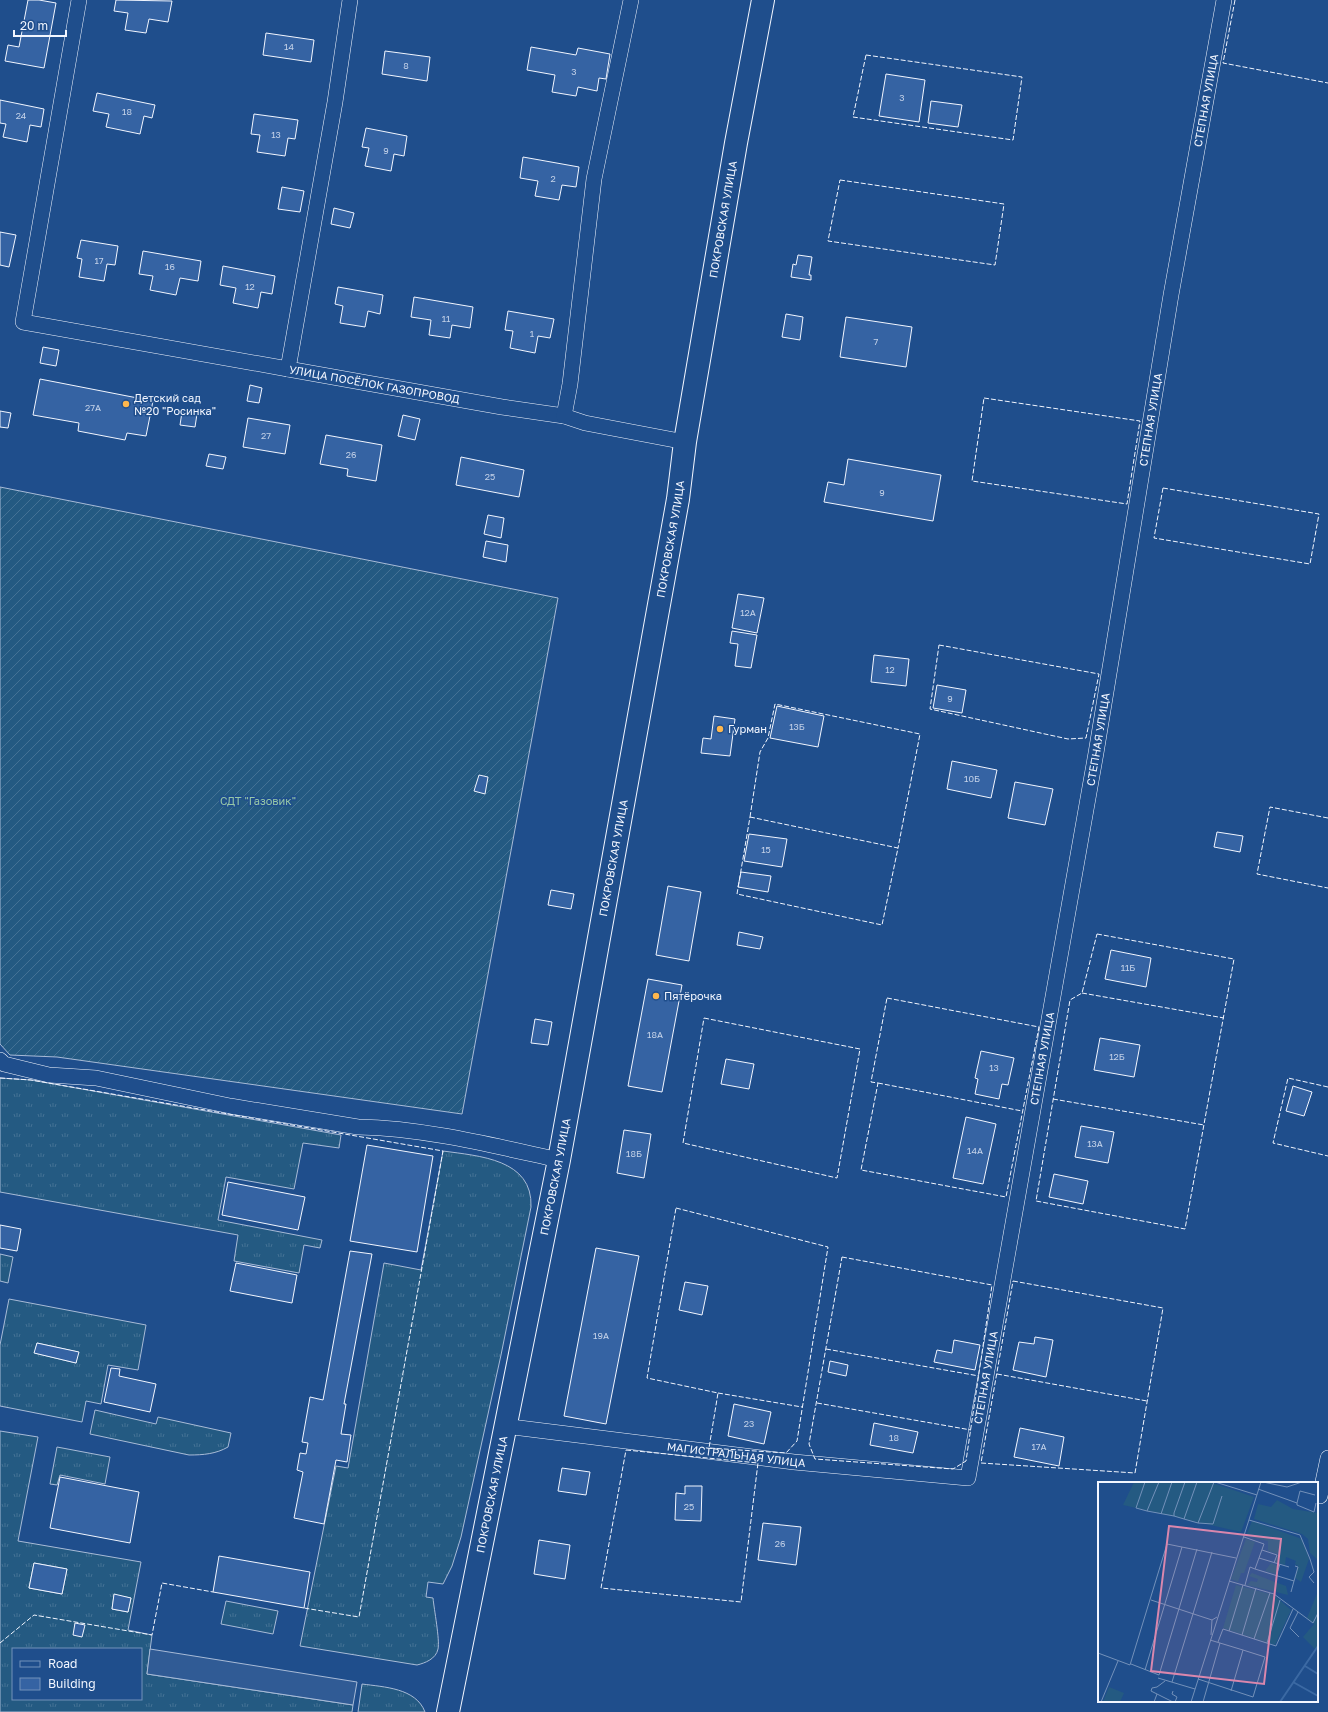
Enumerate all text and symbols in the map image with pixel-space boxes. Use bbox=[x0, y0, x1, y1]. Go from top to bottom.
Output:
scale bar bbox=[14, 12, 66, 38]
text: 20 m bbox=[20, 18, 48, 33]
house number: 14 bbox=[284, 41, 294, 52]
street label: СТЕПНАЯ УЛИЦА bbox=[1191, 52, 1220, 148]
house number: 8 bbox=[403, 60, 409, 71]
house number: 3 bbox=[571, 66, 577, 77]
house number: 3 bbox=[899, 92, 905, 103]
house number: 18 bbox=[122, 106, 132, 117]
house number: 24 bbox=[16, 110, 27, 121]
house number: 13 bbox=[271, 129, 281, 140]
house number: 9 bbox=[383, 145, 389, 156]
street label: ПОКРОВСКАЯ УЛИЦА bbox=[706, 159, 739, 279]
house number: 2 bbox=[550, 173, 556, 184]
house number: 17 bbox=[94, 255, 104, 266]
house number: 16 bbox=[165, 261, 175, 272]
house number: 12 bbox=[245, 281, 255, 292]
house number: 11 bbox=[442, 313, 451, 324]
house number: 1 bbox=[530, 328, 535, 339]
house number: 7 bbox=[874, 336, 879, 347]
street label: УЛИЦА ПОСЁЛОК ГАЗОПРОВОД bbox=[288, 362, 461, 405]
street label: СТЕПНАЯ УЛИЦА bbox=[1136, 371, 1164, 467]
place label: Детский сад №20 "Росинка" bbox=[134, 391, 216, 417]
marker: Детский сад №20 "Росинка" bbox=[121, 399, 131, 409]
house number: 27А bbox=[85, 402, 101, 413]
house number: 27 bbox=[261, 430, 271, 441]
house number: 26 bbox=[346, 449, 356, 460]
house number: 25 bbox=[485, 471, 495, 482]
street label: ПОКРОВСКАЯ УЛИЦА bbox=[653, 479, 686, 599]
house number: 9 bbox=[879, 487, 885, 498]
house number: 12А bbox=[740, 607, 756, 618]
house number: 12 bbox=[885, 664, 895, 675]
street label: СТЕПНАЯ УЛИЦА bbox=[1083, 691, 1112, 787]
house number: 9 bbox=[947, 693, 953, 704]
house number: 13Б bbox=[789, 721, 805, 732]
place label: Гурман bbox=[728, 722, 767, 735]
marker: Гурман bbox=[715, 724, 725, 734]
house number: 10Б bbox=[964, 773, 980, 784]
park label: СДТ "Газовик" bbox=[220, 794, 296, 807]
street label: ПОКРОВСКАЯ УЛИЦА bbox=[596, 798, 630, 917]
house number: 15 bbox=[761, 844, 771, 855]
house number: 11Б bbox=[1121, 962, 1135, 973]
place label: Пятёрочка bbox=[664, 989, 722, 1002]
marker: Пятёрочка bbox=[651, 991, 661, 1001]
street label: СТЕПНАЯ УЛИЦА bbox=[1027, 1010, 1056, 1106]
house number: 18А bbox=[647, 1029, 663, 1040]
house number: 12Б bbox=[1109, 1051, 1125, 1062]
house number: 13 bbox=[989, 1062, 999, 1073]
street label: ПОКРОВСКАЯ УЛИЦА bbox=[537, 1116, 573, 1236]
house number: 13А bbox=[1087, 1138, 1103, 1149]
house number: 14А bbox=[967, 1145, 983, 1156]
house number: 18Б bbox=[626, 1148, 642, 1159]
street label: СТЕПНАЯ УЛИЦА bbox=[971, 1329, 1000, 1425]
house number: 19А bbox=[593, 1330, 609, 1341]
house number: 23 bbox=[744, 1418, 754, 1429]
house number: 18 bbox=[889, 1432, 899, 1443]
street label: ПОКРОВСКАЯ УЛИЦА bbox=[473, 1434, 509, 1554]
street label: МАГИСТРАЛЬНАЯ УЛИЦА bbox=[666, 1439, 807, 1469]
house number: 17А bbox=[1031, 1441, 1047, 1452]
inset map bbox=[1098, 1482, 1318, 1702]
house number: 25 bbox=[684, 1501, 694, 1512]
house number: 26 bbox=[775, 1538, 785, 1549]
legend bbox=[12, 1648, 142, 1700]
text: Road bbox=[48, 1656, 77, 1671]
text: Building bbox=[48, 1676, 96, 1691]

